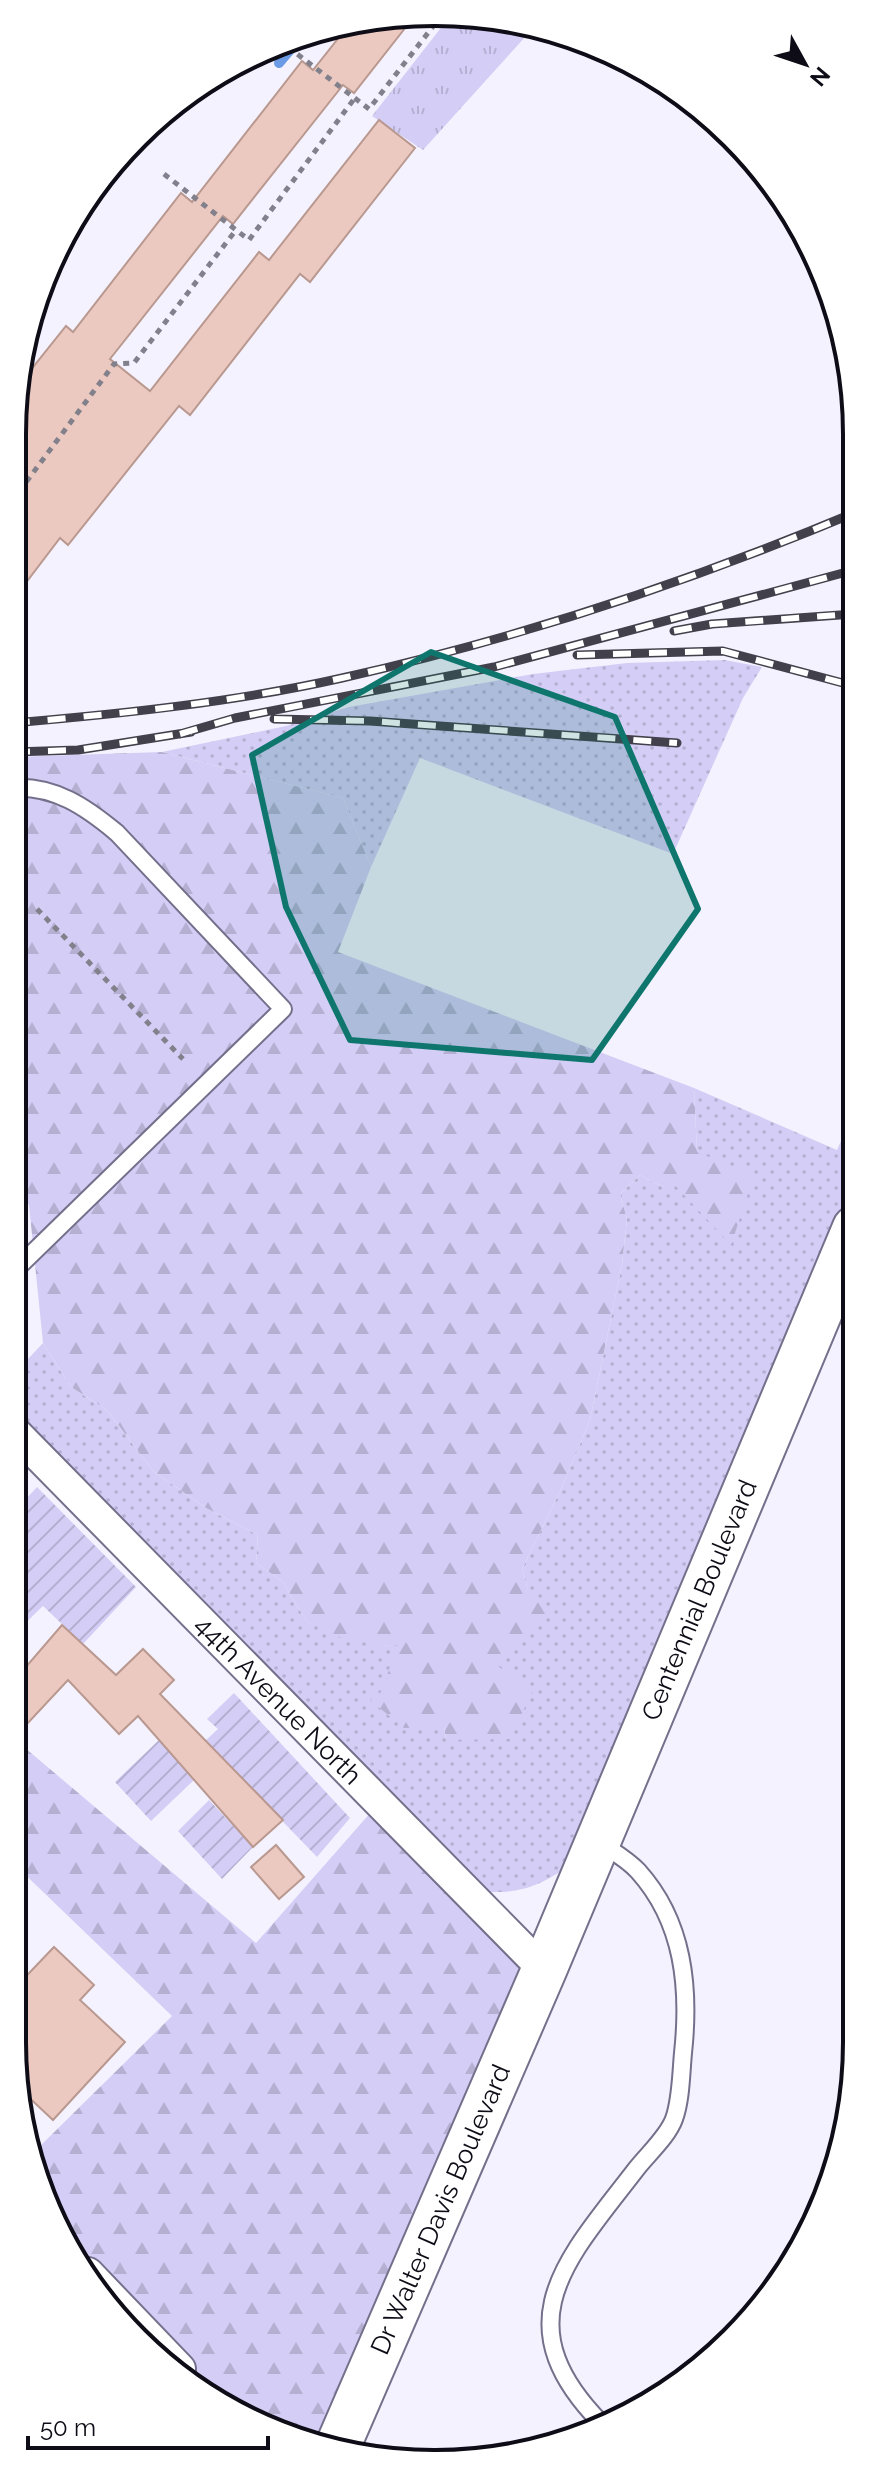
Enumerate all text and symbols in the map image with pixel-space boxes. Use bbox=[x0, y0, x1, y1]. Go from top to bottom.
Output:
north arrow bbox=[765, 24, 845, 104]
text: N bbox=[805, 62, 836, 92]
street label: Centennial Boulevard bbox=[635, 1475, 763, 1725]
street label: 44th Avenue North bbox=[189, 1609, 368, 1790]
street label: Dr Walter Davis Boulevard bbox=[364, 2060, 516, 2359]
scale bar bbox=[28, 2400, 268, 2450]
text: 50 m bbox=[40, 2413, 96, 2442]

